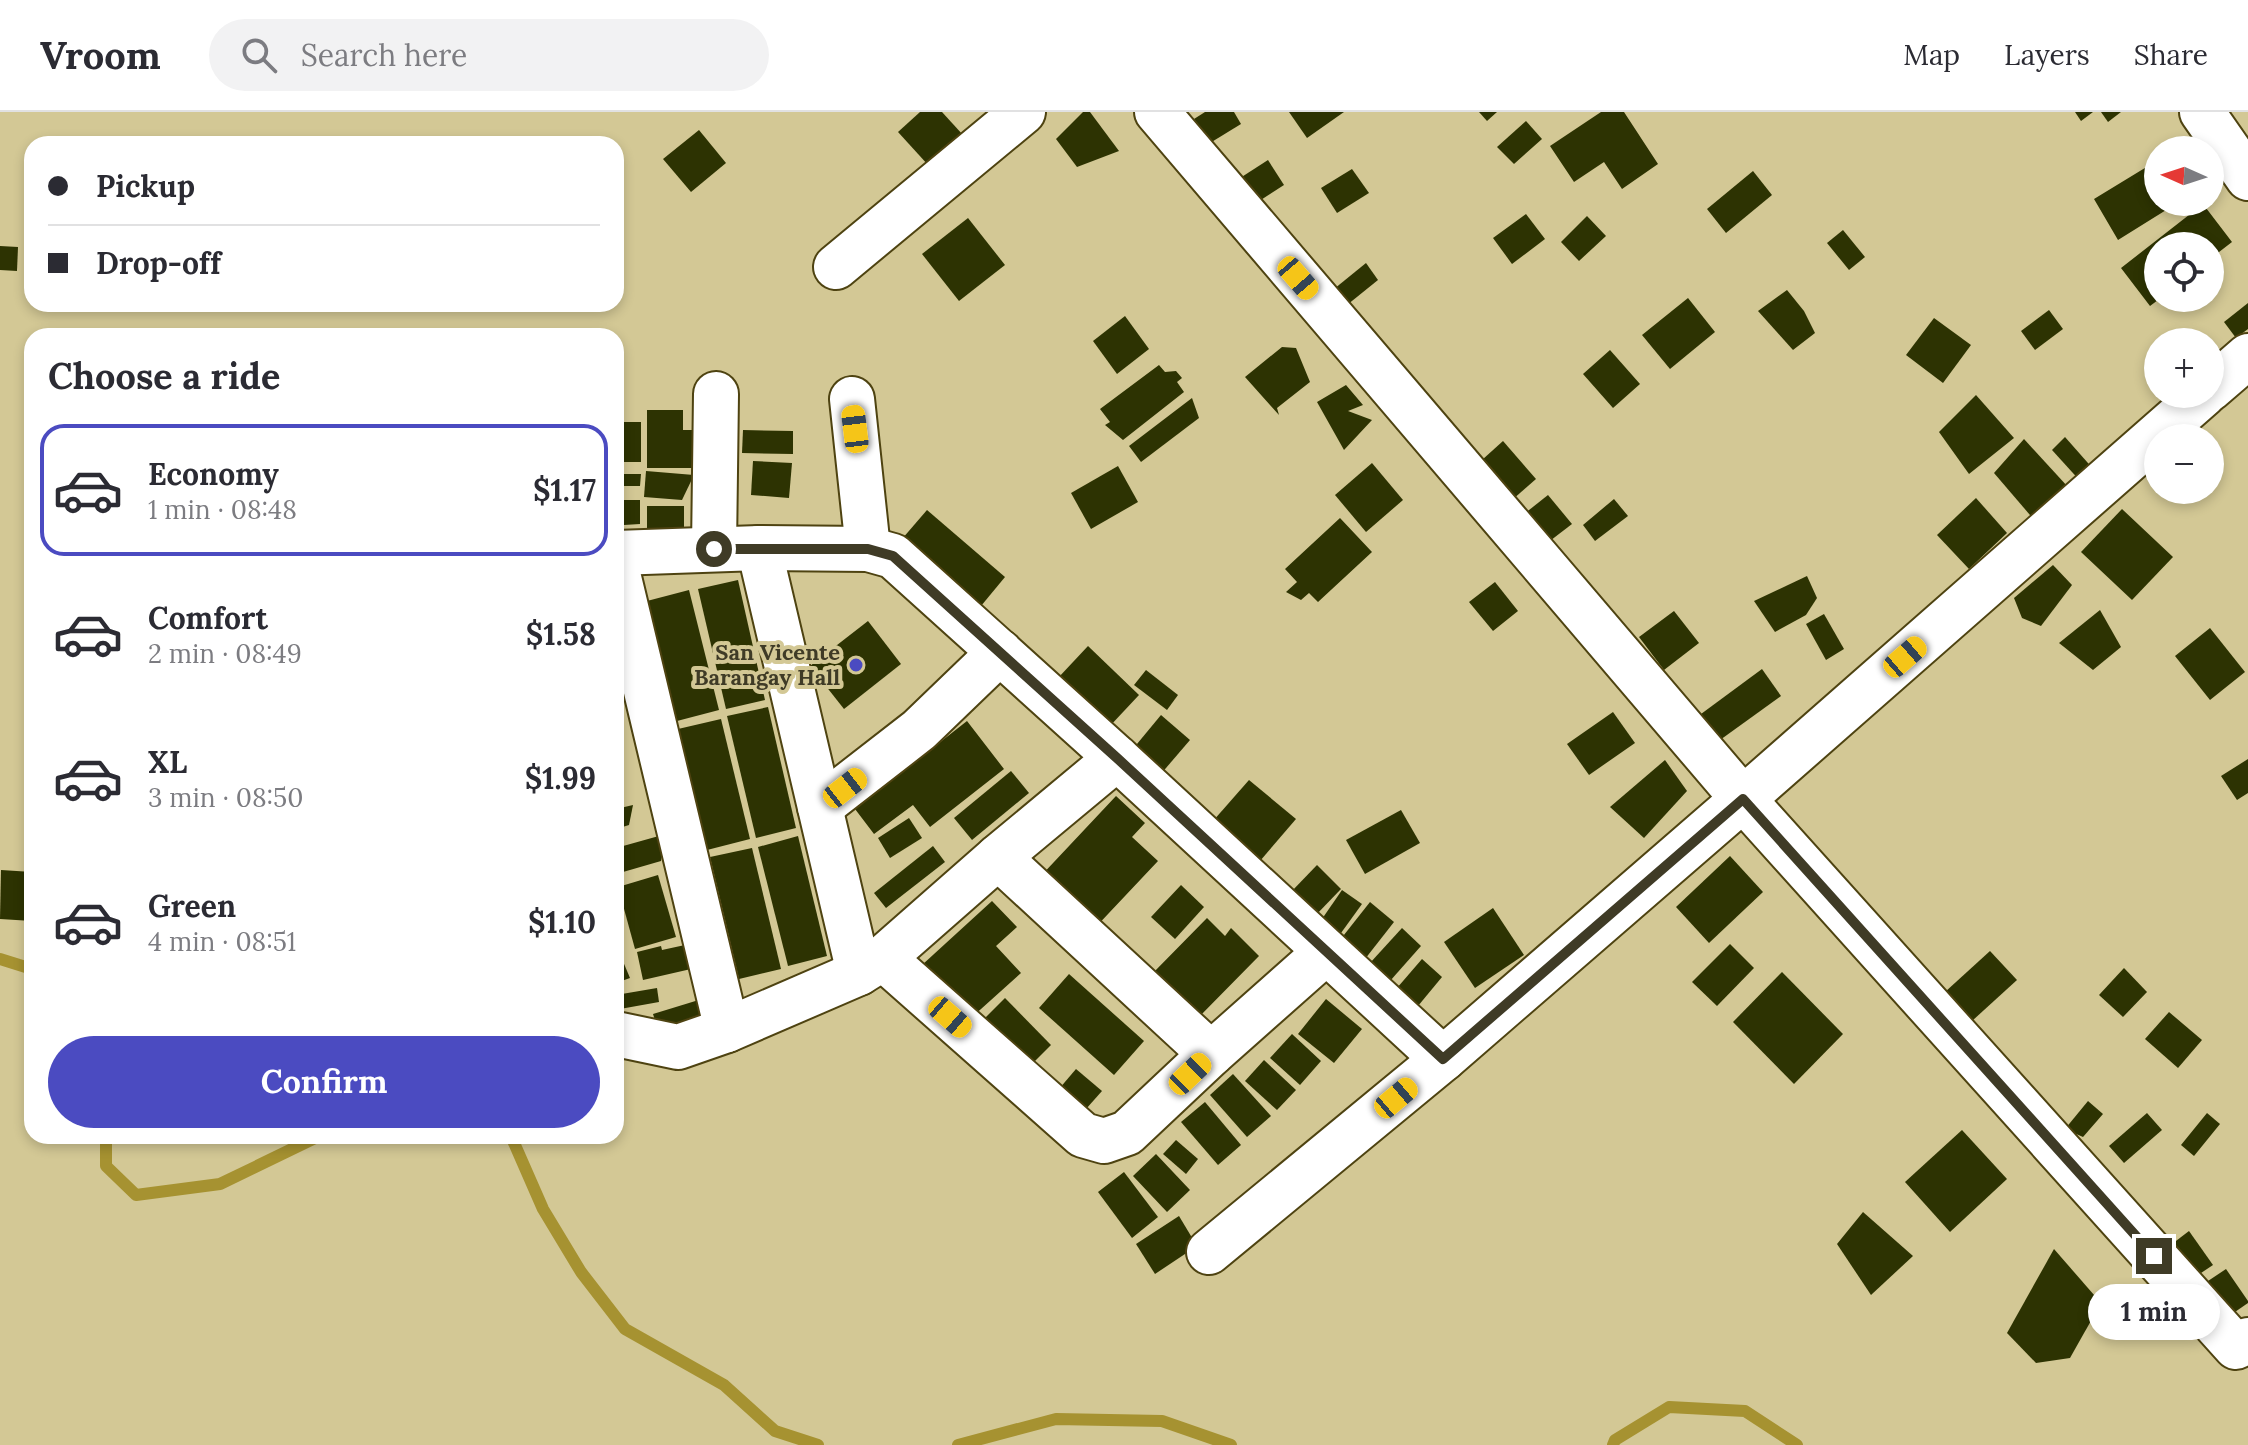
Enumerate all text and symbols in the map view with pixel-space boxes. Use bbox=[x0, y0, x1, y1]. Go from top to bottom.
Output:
search box bbox=[209, 19, 769, 91]
text: Vroom bbox=[40, 31, 161, 79]
icon: search bbox=[237, 33, 281, 77]
text: Search here bbox=[301, 36, 467, 74]
text: Map bbox=[1903, 37, 1960, 73]
text: Layers bbox=[2004, 37, 2090, 73]
text: Share bbox=[2134, 37, 2208, 73]
north arrow bbox=[2144, 136, 2224, 216]
map controls bbox=[2144, 136, 2224, 504]
text: Pickup bbox=[96, 167, 195, 205]
button: locate bbox=[2144, 232, 2224, 312]
text: Drop-off bbox=[96, 244, 221, 282]
car bbox=[1273, 252, 1323, 304]
button: + bbox=[2144, 328, 2224, 408]
text: Choose a ride bbox=[48, 353, 280, 399]
car bbox=[840, 404, 870, 454]
button: − bbox=[2144, 424, 2224, 504]
icon: car bbox=[52, 454, 124, 526]
text: Economy bbox=[148, 455, 279, 493]
text: $1.17 bbox=[533, 471, 596, 509]
text: 1 min · 08:48 bbox=[148, 493, 297, 526]
route start bbox=[696, 531, 732, 567]
icon: car bbox=[52, 598, 124, 670]
text: Comfort bbox=[148, 599, 268, 637]
text: $1.58 bbox=[526, 615, 596, 653]
car bbox=[1879, 632, 1931, 682]
text: 2 min · 08:49 bbox=[148, 637, 302, 670]
place label: San Vicente Barangay Hall bbox=[694, 638, 840, 691]
marker: San Vicente Barangay Hall bbox=[847, 656, 865, 674]
icon: car bbox=[52, 742, 124, 814]
text: XL bbox=[148, 743, 187, 781]
text: $1.99 bbox=[525, 759, 596, 797]
car bbox=[819, 764, 871, 812]
text: 3 min · 08:50 bbox=[148, 781, 303, 814]
icon: car bbox=[52, 886, 124, 958]
text: Green bbox=[148, 887, 236, 925]
text: $1.10 bbox=[528, 903, 596, 941]
text: 4 min · 08:51 bbox=[148, 925, 296, 958]
car bbox=[924, 992, 976, 1042]
button: Confirm bbox=[48, 1036, 600, 1128]
car bbox=[1164, 1049, 1216, 1099]
car bbox=[1370, 1073, 1422, 1123]
route end bbox=[2136, 1238, 2172, 1274]
callout: 1 min bbox=[2088, 1284, 2220, 1340]
text: 1 min bbox=[2121, 1295, 2187, 1328]

